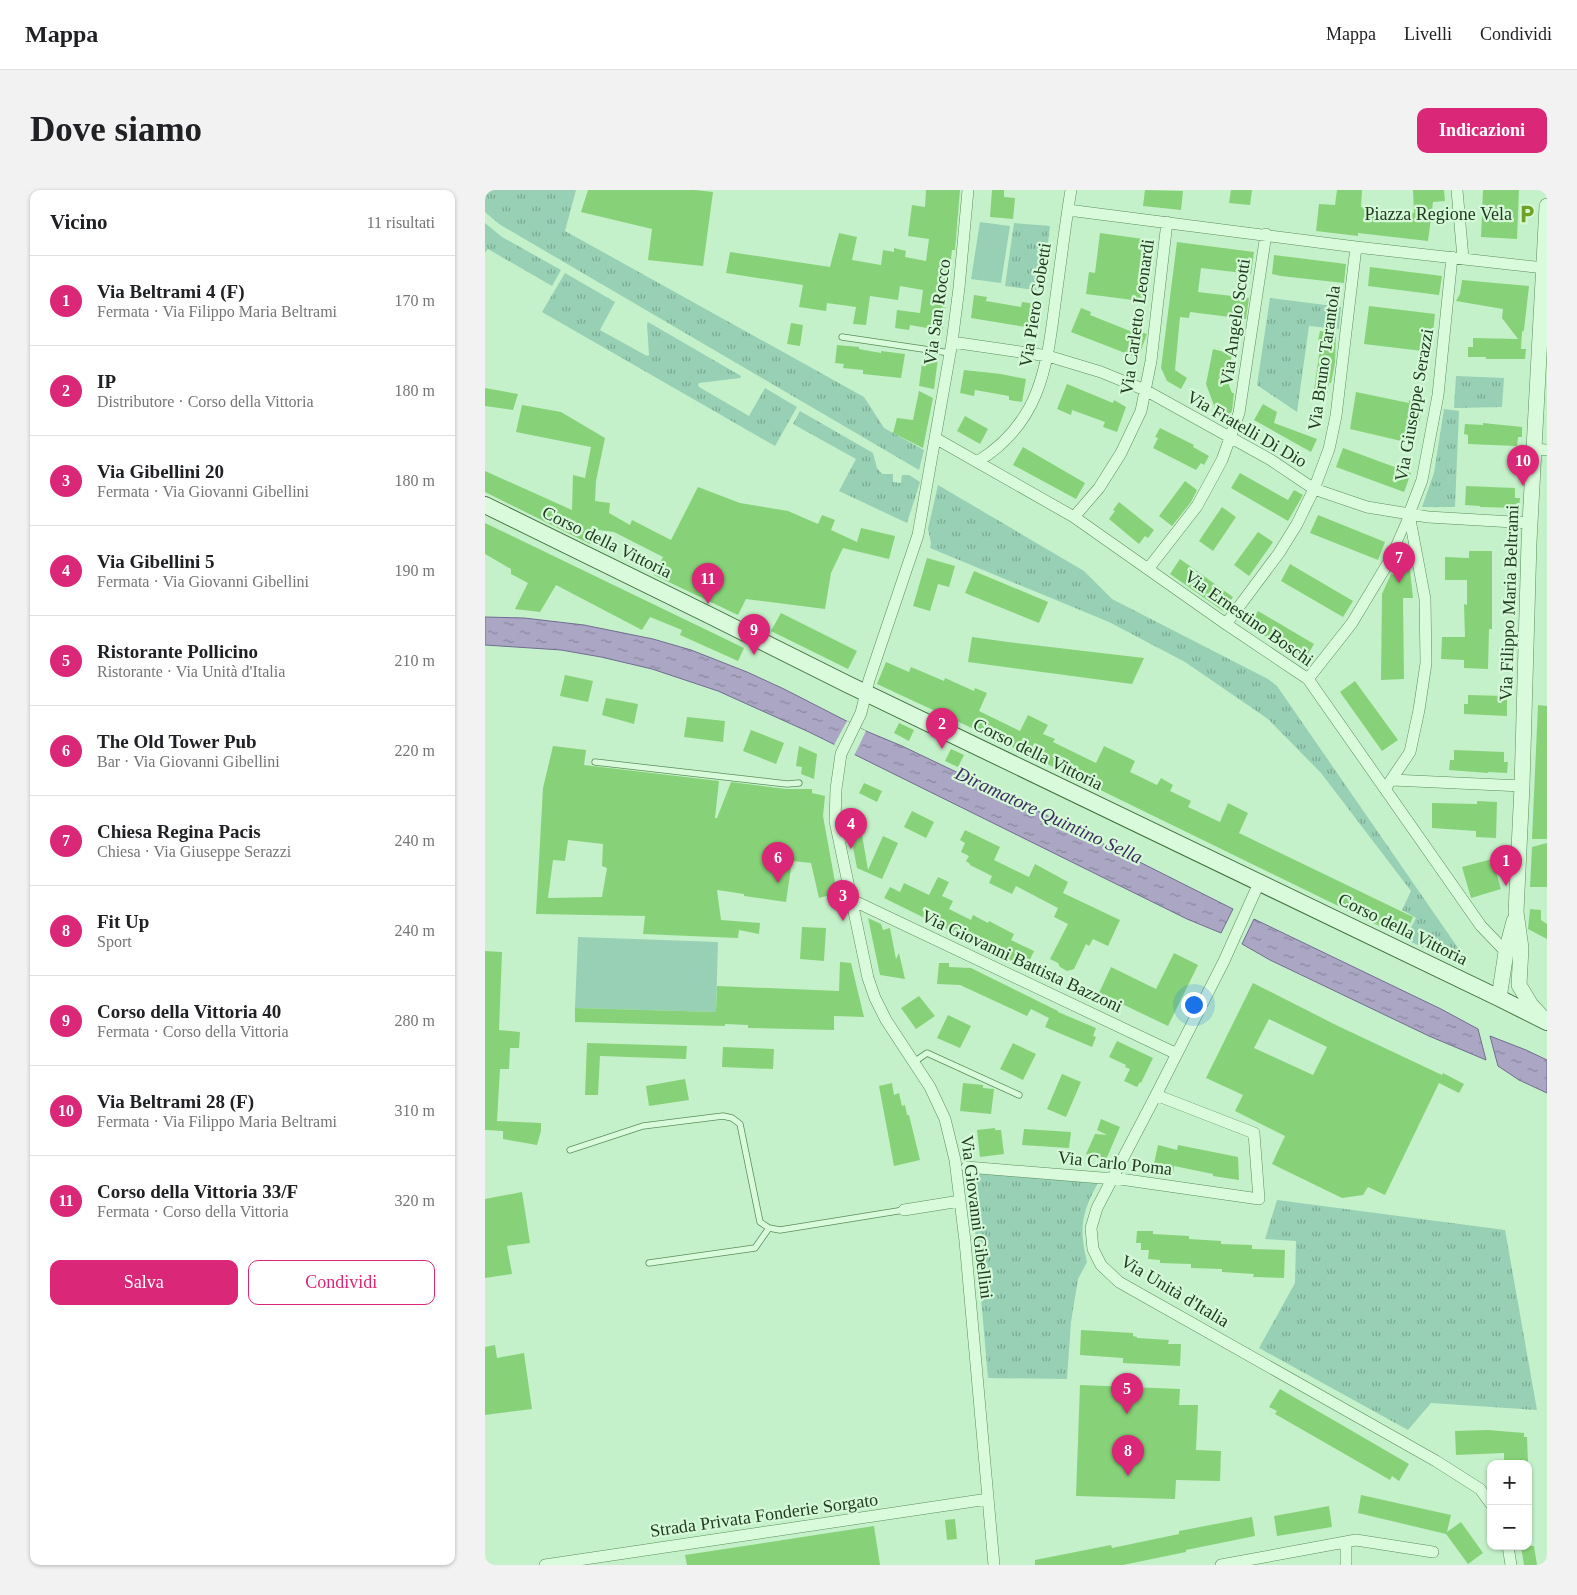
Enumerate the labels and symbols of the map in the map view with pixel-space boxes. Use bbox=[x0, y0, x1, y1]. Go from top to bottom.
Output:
parking icon: Piazza Regione Vela bbox=[1516, 203, 1538, 225]
place label: Piazza Regione Vela bbox=[1364, 204, 1512, 224]
street label: Via Carletto Leonardi bbox=[1116, 238, 1158, 396]
street label: Via Piero Gobetti bbox=[1015, 241, 1055, 369]
street label: Via Angelo Scotti bbox=[1216, 257, 1254, 387]
street label: Via San Rocco bbox=[920, 258, 954, 366]
street label: Via Bruno Tarantola bbox=[1304, 284, 1344, 432]
street label: Via Giuseppe Serazzi bbox=[1391, 327, 1437, 483]
street label: Via Fratelli Di Dio bbox=[1183, 386, 1311, 472]
pin: 10 bbox=[1507, 445, 1539, 486]
street label: Corso della Vittoria bbox=[539, 502, 675, 582]
street label: Via Filippo Maria Beltrami bbox=[1496, 505, 1522, 701]
pin: 7 bbox=[1383, 542, 1415, 583]
pin: 11 bbox=[692, 563, 724, 604]
street label: Via Ernestino Boschi bbox=[1181, 566, 1317, 670]
pin: 9 bbox=[738, 614, 770, 655]
pin: 2 bbox=[926, 708, 958, 749]
street label: Corso della Vittoria bbox=[970, 714, 1106, 794]
water label: Diramatore Quintino Sella bbox=[951, 762, 1146, 868]
pin: 4 bbox=[835, 808, 867, 849]
pin: 6 bbox=[762, 842, 794, 883]
pin: 1 bbox=[1490, 845, 1522, 886]
pin: 3 bbox=[827, 880, 859, 921]
street label: Corso della Vittoria bbox=[1335, 889, 1471, 969]
street label: Via Giovanni Battista Bazzoni bbox=[918, 906, 1126, 1016]
your location bbox=[1181, 992, 1207, 1018]
street label: Via Giovanni Gibellini bbox=[957, 1134, 997, 1300]
street label: Via Carlo Poma bbox=[1057, 1147, 1173, 1179]
street label: Via Unità d'Italia bbox=[1117, 1251, 1233, 1331]
pin: 5 bbox=[1111, 1373, 1143, 1414]
pin: 8 bbox=[1112, 1435, 1144, 1476]
street label: Strada Privata Fonderie Sorgato bbox=[649, 1489, 879, 1541]

